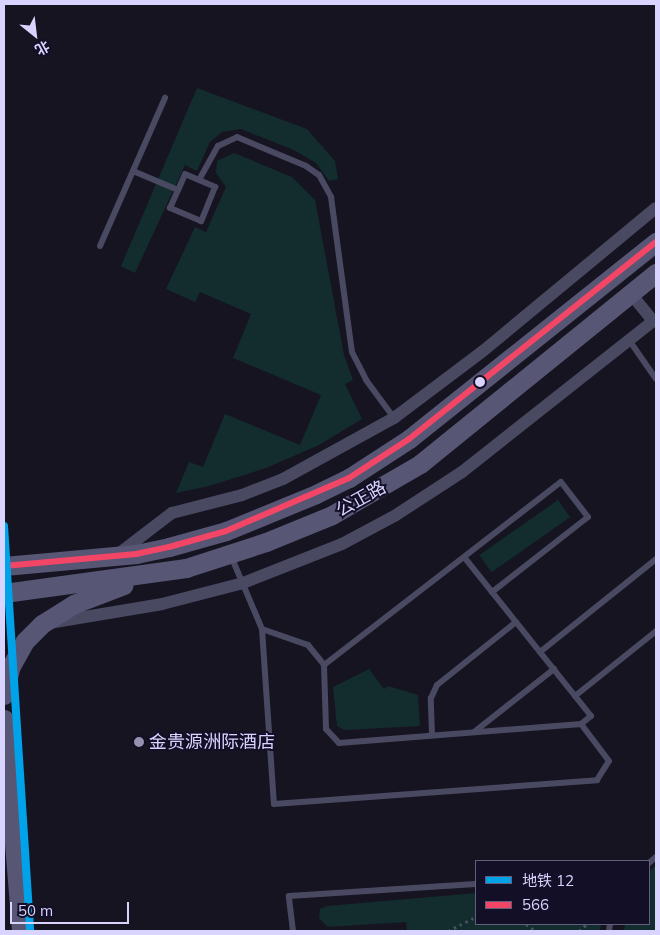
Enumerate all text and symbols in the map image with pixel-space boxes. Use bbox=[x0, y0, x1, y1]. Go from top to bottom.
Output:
north arrow bbox=[10, 10, 60, 60]
text: 北 bbox=[32, 37, 53, 59]
unlabelled marker bbox=[475, 377, 485, 387]
street label: 公正路 bbox=[332, 476, 390, 522]
place label: 金贵源洲际酒店 bbox=[149, 731, 275, 753]
marker: 金贵源洲际酒店 bbox=[133, 736, 145, 748]
legend bbox=[475, 860, 650, 925]
text: 地铁 12 bbox=[522, 871, 574, 890]
scale bar bbox=[12, 892, 131, 924]
text: 566 bbox=[522, 895, 549, 914]
text: 50 m bbox=[18, 901, 53, 920]

